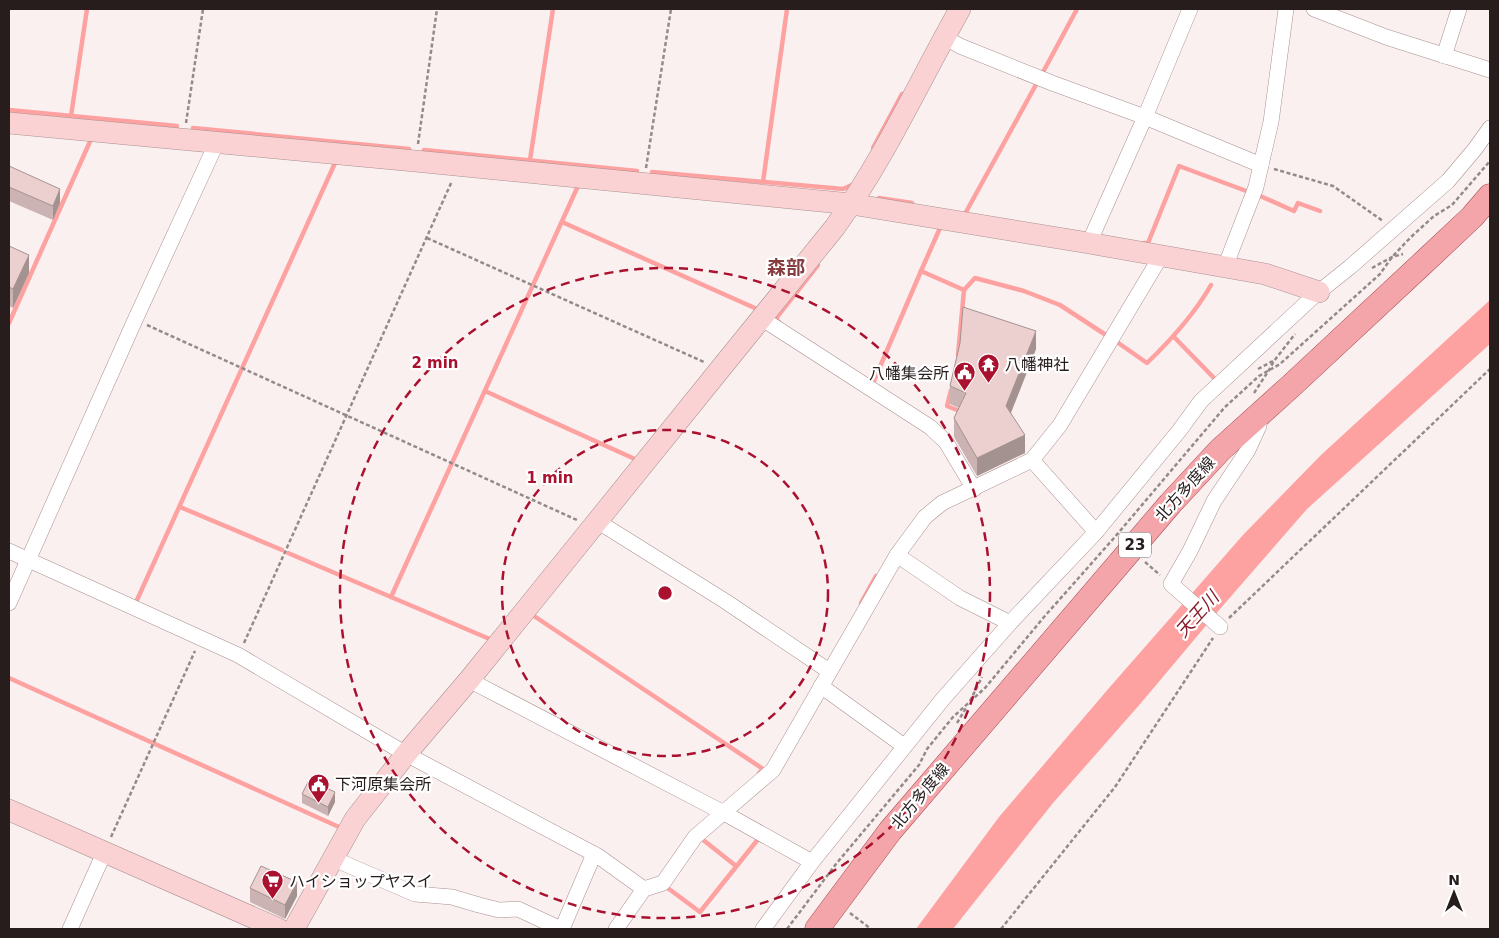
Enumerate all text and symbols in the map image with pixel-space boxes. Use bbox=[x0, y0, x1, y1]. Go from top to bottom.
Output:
district label: 森部 bbox=[767, 256, 805, 278]
temple icon: 八幡神社 bbox=[977, 352, 1001, 383]
text: 2 min bbox=[411, 354, 459, 372]
place label: 八幡神社 bbox=[1005, 355, 1069, 374]
public building icon: 八幡集会所 bbox=[953, 361, 977, 392]
place label: 八幡集会所 bbox=[869, 364, 949, 383]
street label: 北方多度線 bbox=[1151, 453, 1219, 525]
text: 1 min bbox=[526, 469, 574, 487]
road number: 23 bbox=[1119, 532, 1151, 558]
centre of rings bbox=[656, 584, 674, 602]
water label: 天王川 bbox=[1171, 585, 1224, 641]
street label: 北方多度線 bbox=[887, 759, 953, 833]
public building icon: 下河原集会所 bbox=[307, 772, 331, 803]
place label: 下河原集会所 bbox=[335, 775, 431, 794]
north arrow bbox=[1429, 868, 1479, 918]
supermarket icon: ハイショップヤスイ bbox=[261, 869, 285, 900]
place label: ハイショップヤスイ bbox=[289, 872, 433, 891]
text: N bbox=[1448, 872, 1460, 888]

